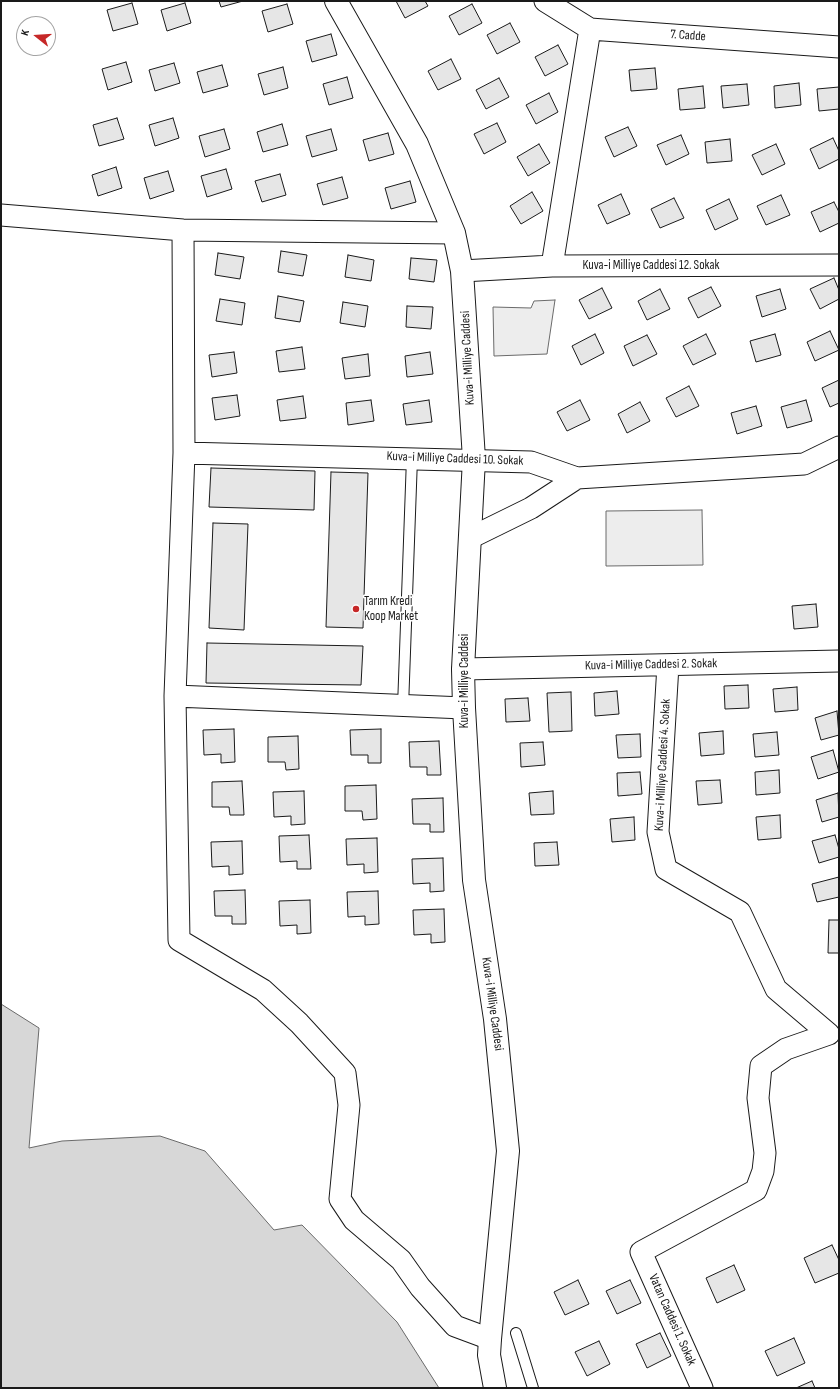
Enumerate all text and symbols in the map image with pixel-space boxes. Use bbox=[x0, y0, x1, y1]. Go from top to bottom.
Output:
north arrow bbox=[16, 16, 56, 56]
street label: 7. Cadde bbox=[670, 27, 706, 45]
text: K bbox=[18, 28, 32, 37]
street label: Kuva-i Milliye Caddesi 12. Sokak bbox=[583, 258, 719, 274]
street label: Kuva-i Milliye Caddesi bbox=[458, 310, 478, 406]
street label: Kuva-i Milliye Caddesi 10. Sokak bbox=[386, 449, 524, 469]
place label: Tarım Kredi Koop Market bbox=[364, 594, 418, 625]
marker: Tarım Kredi Koop Market bbox=[351, 604, 361, 614]
street label: Kuva-i Milliye Caddesi bbox=[457, 634, 473, 728]
street label: Kuva-i Milliye Caddesi 2. Sokak bbox=[585, 656, 717, 674]
street label: Kuva-i Milliye Caddesi 4. Sokak bbox=[652, 699, 674, 831]
street label: Kuva-i Milliye Caddesi bbox=[478, 956, 506, 1052]
street label: Vatan Caddesi 1. Sokak bbox=[645, 1272, 699, 1368]

